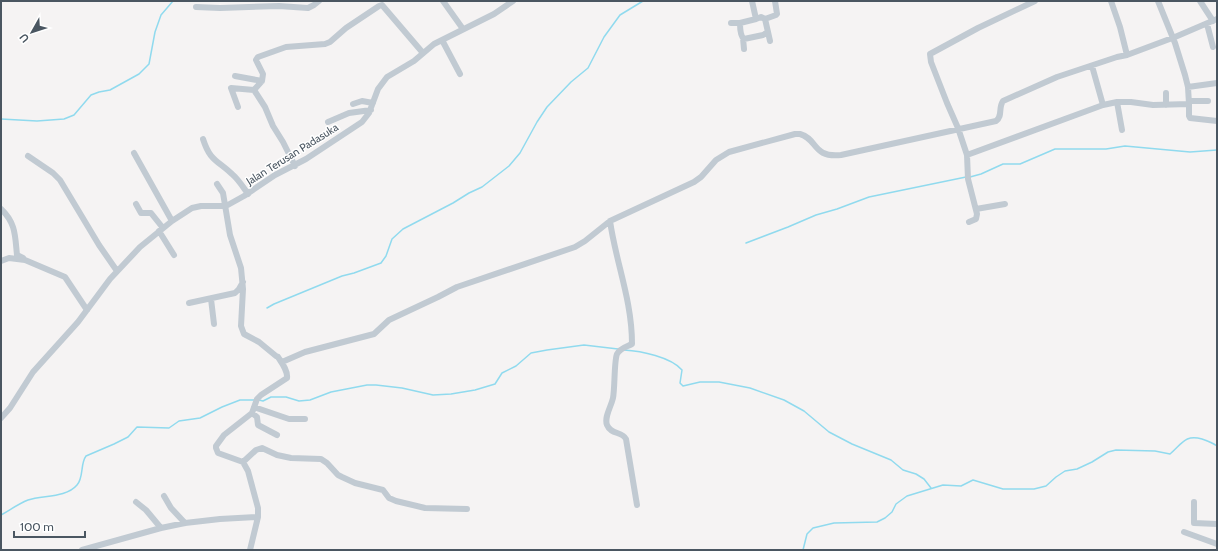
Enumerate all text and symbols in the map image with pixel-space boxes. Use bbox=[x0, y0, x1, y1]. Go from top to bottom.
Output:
north arrow bbox=[12, 12, 52, 52]
text: U bbox=[16, 31, 32, 46]
street label: Jalan Terusan Padasuka bbox=[242, 120, 341, 189]
scale bar bbox=[14, 513, 85, 539]
text: 100 m bbox=[20, 519, 54, 534]

